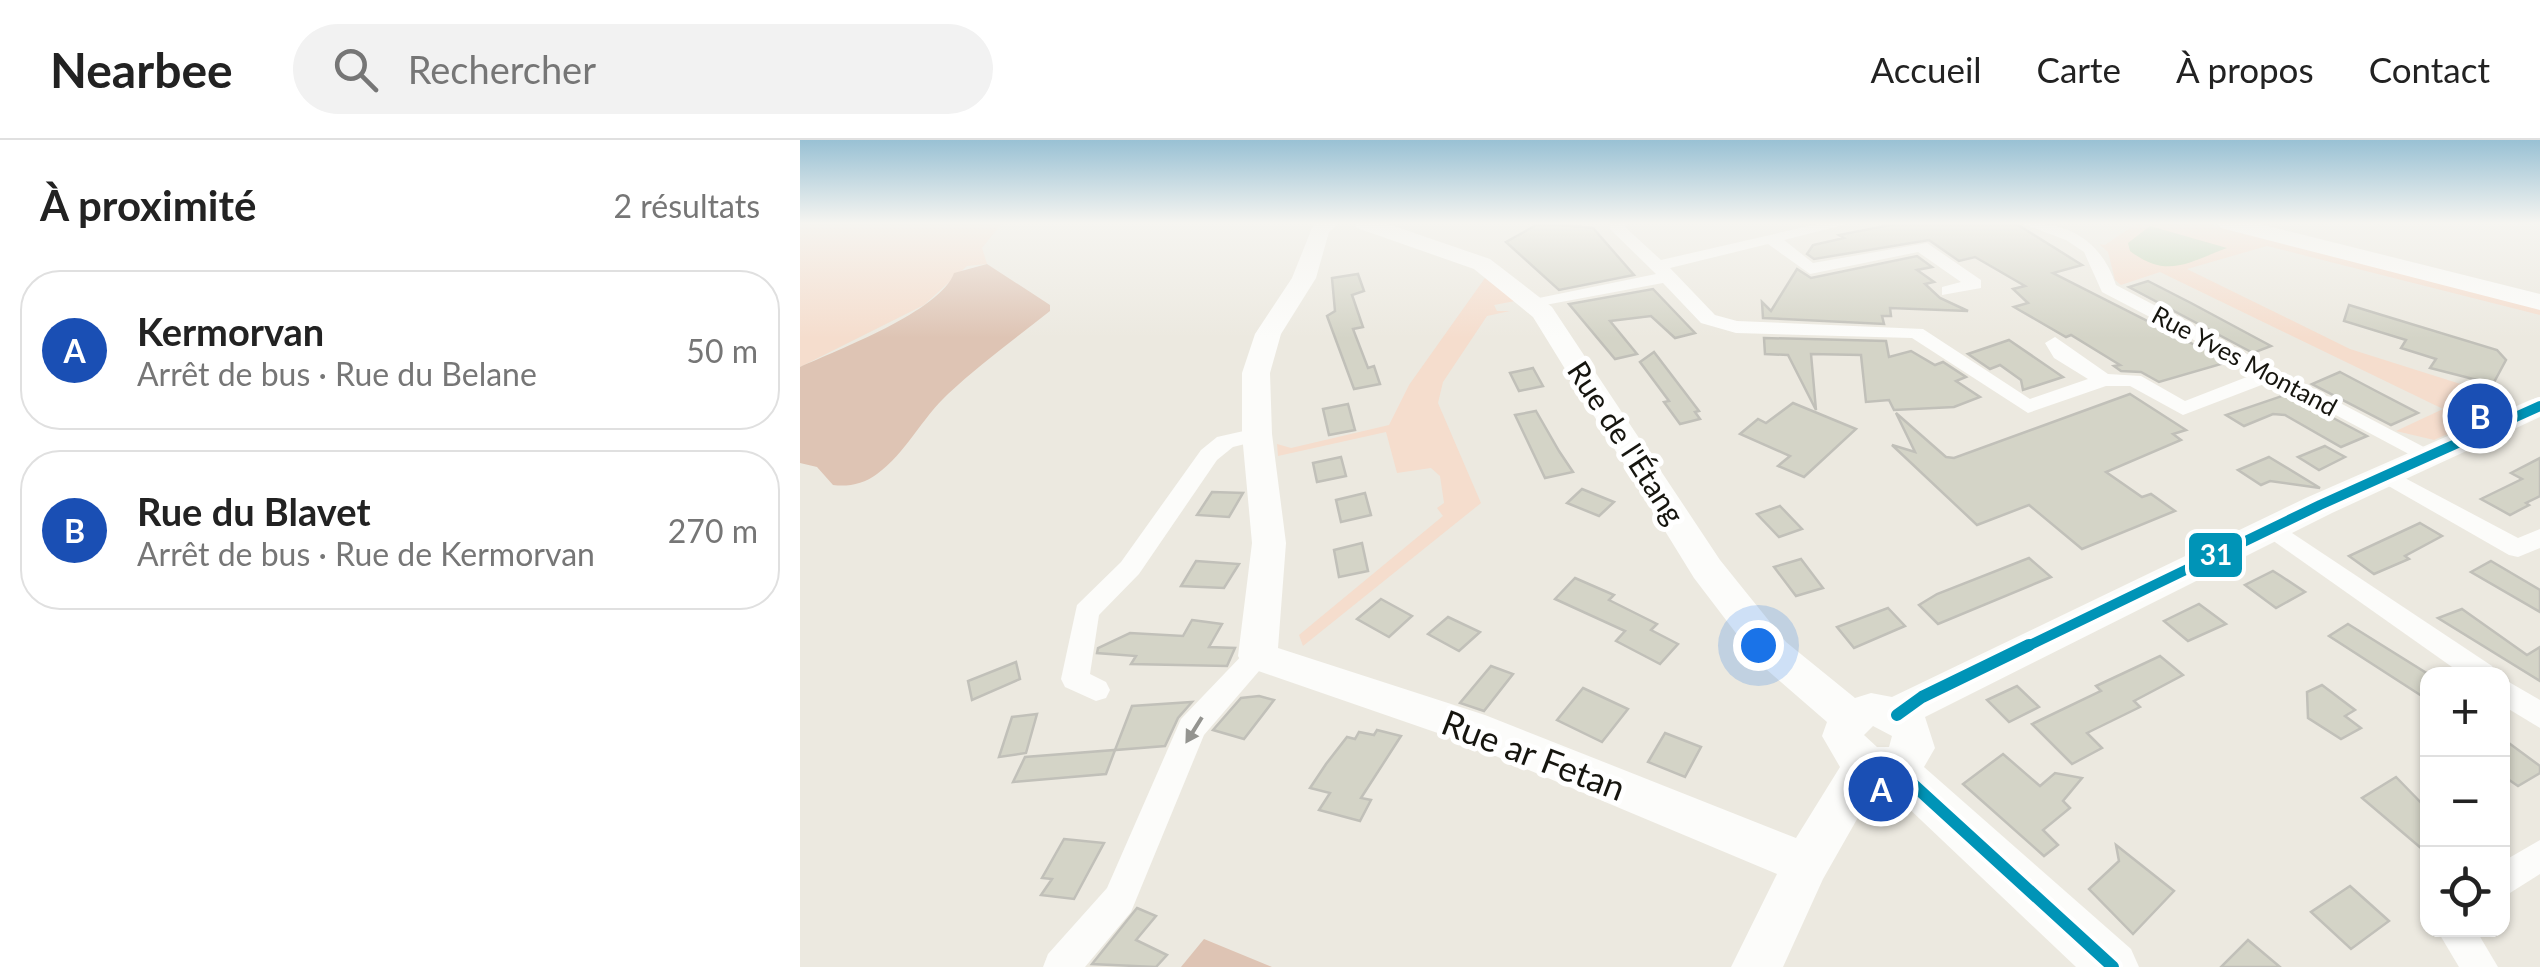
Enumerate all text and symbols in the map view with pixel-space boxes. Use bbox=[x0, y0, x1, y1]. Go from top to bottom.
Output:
search box bbox=[293, 24, 993, 114]
text: Nearbee bbox=[50, 41, 233, 98]
icon: search bbox=[328, 42, 383, 97]
text: Rechercher bbox=[408, 46, 596, 92]
text: Accueil bbox=[1871, 48, 1982, 90]
text: Carte bbox=[2037, 48, 2121, 90]
text: À propos bbox=[2176, 48, 2314, 90]
text: Contact bbox=[2369, 48, 2490, 90]
text: À proximité bbox=[40, 180, 256, 230]
text: 2 résultats bbox=[614, 186, 760, 225]
street label: Rue Yves Montand bbox=[2147, 299, 2343, 421]
text: Kermorvan bbox=[137, 308, 324, 354]
text: A bbox=[63, 331, 86, 370]
text: 50 m bbox=[686, 331, 758, 370]
text: Arrêt de bus · Rue du Belane bbox=[137, 354, 537, 393]
street label: Rue de l'Étang bbox=[1561, 354, 1693, 530]
pin: B bbox=[2448, 378, 2512, 454]
text: Rue du Blavet bbox=[137, 488, 371, 534]
text: B bbox=[64, 511, 85, 550]
text: 270 m bbox=[668, 511, 758, 550]
line badge: 31 bbox=[2187, 531, 2244, 579]
text: Arrêt de bus · Rue de Kermorvan bbox=[137, 534, 595, 573]
text: 31 bbox=[2200, 537, 2232, 571]
your location bbox=[1733, 620, 1784, 671]
map controls bbox=[2420, 667, 2510, 937]
button: + bbox=[2420, 667, 2510, 757]
street label: Rue ar Fetan bbox=[1437, 700, 1631, 808]
one-way arrow bbox=[1186, 716, 1203, 744]
pin: A bbox=[1848, 752, 1914, 826]
button: − bbox=[2420, 757, 2510, 847]
button: locate bbox=[2420, 847, 2510, 937]

